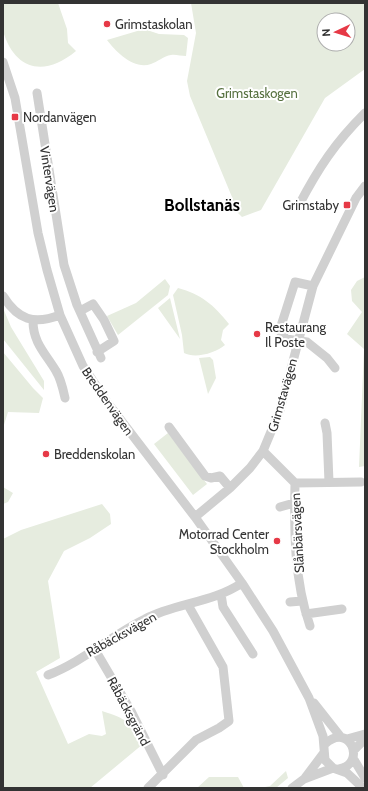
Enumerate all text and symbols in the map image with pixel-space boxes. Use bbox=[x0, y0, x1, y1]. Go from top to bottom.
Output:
north arrow bbox=[316, 12, 356, 52]
place label: Grimstaskolan bbox=[115, 16, 193, 32]
marker: Grimstaskolan bbox=[102, 19, 112, 29]
text: N bbox=[319, 28, 333, 37]
park label: Grimstaskogen bbox=[216, 85, 298, 101]
place label: Nordanvägen bbox=[23, 109, 97, 125]
marker: Nordanvägen bbox=[10, 112, 20, 122]
street label: Vintervägen bbox=[37, 145, 63, 213]
district label: Bollstanäs bbox=[164, 195, 240, 215]
place label: Grimstaby bbox=[282, 197, 339, 213]
marker: Grimstaby bbox=[342, 200, 352, 210]
place label: Restaurang Il Poste bbox=[265, 319, 327, 350]
marker: Restaurang Il Poste bbox=[252, 329, 262, 339]
street label: Grimstavägen bbox=[264, 356, 300, 434]
street label: Breddenvägen bbox=[79, 364, 137, 438]
place label: Breddenskolan bbox=[54, 446, 135, 462]
marker: Breddenskolan bbox=[41, 449, 51, 459]
street label: Slånbärsvägen bbox=[287, 493, 307, 573]
place label: Motorrad Center Stockholm bbox=[179, 526, 270, 557]
marker: Motorrad Center Stockholm bbox=[272, 536, 282, 546]
street label: Råbäcksvägen bbox=[83, 608, 159, 660]
street label: Råbäcksgränd bbox=[104, 674, 154, 748]

